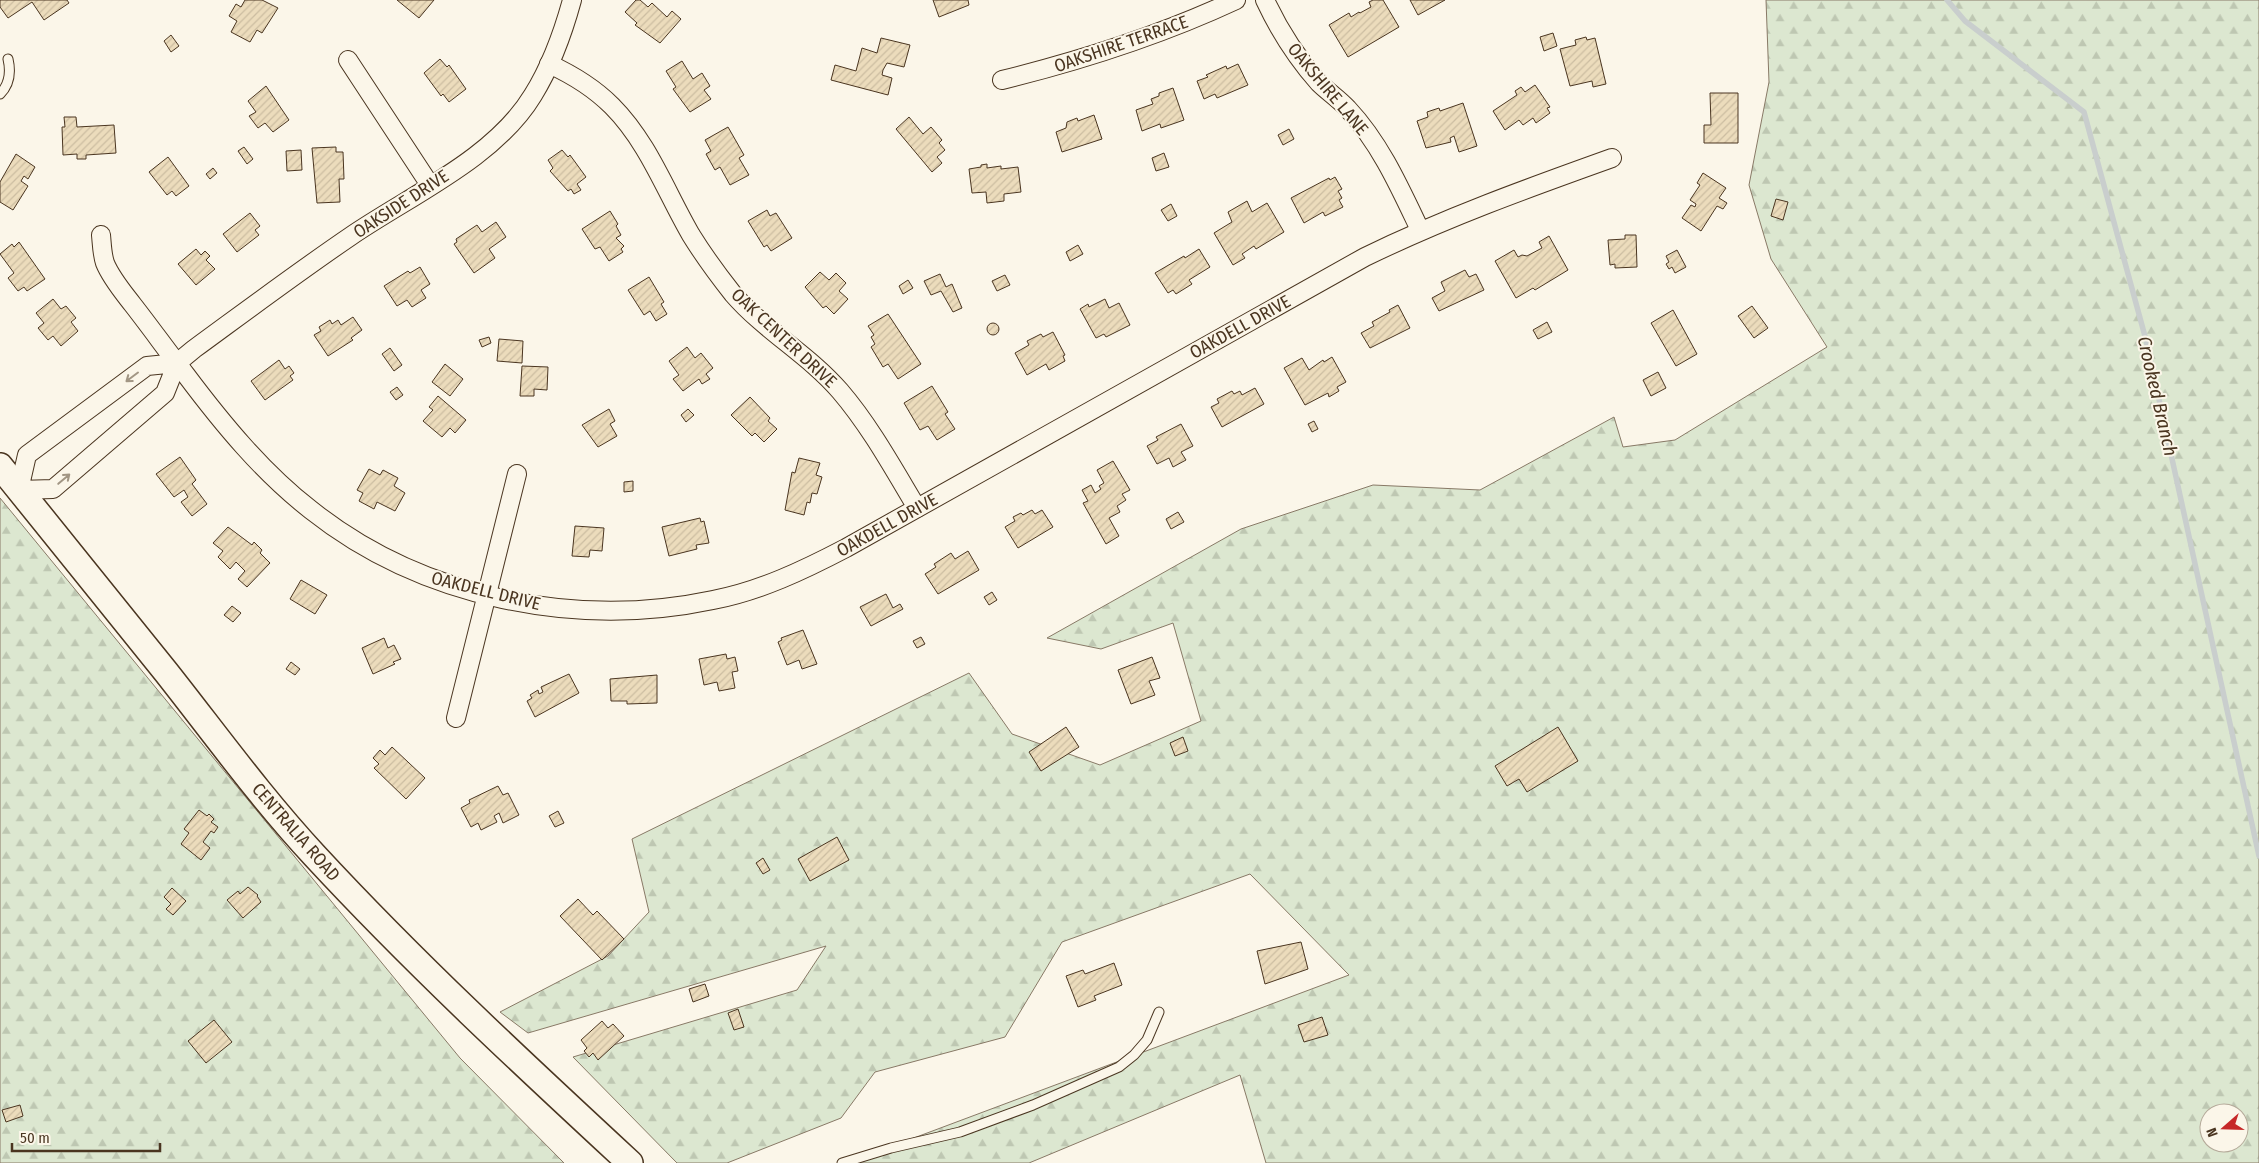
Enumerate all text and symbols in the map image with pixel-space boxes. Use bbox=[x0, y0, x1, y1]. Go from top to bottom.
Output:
street label: OAKSHIRE TERRACE bbox=[1051, 11, 1191, 77]
street label: OAKSHIRE LANE bbox=[1283, 38, 1373, 140]
street label: OAKSIDE DRIVE bbox=[349, 165, 453, 243]
street label: OAK CENTER DRIVE bbox=[727, 283, 841, 393]
street label: OAKDELL DRIVE bbox=[1186, 290, 1294, 364]
water label: Crooked Branch bbox=[2133, 334, 2182, 458]
one-way arrow bbox=[125, 372, 139, 382]
one-way arrow bbox=[58, 473, 71, 485]
street label: OAKDELL DRIVE bbox=[833, 488, 941, 562]
street label: OAKDELL DRIVE bbox=[429, 567, 543, 615]
street label: CENTRALIA ROAD bbox=[247, 778, 345, 886]
north arrow bbox=[2199, 1103, 2249, 1153]
scale bar bbox=[12, 1120, 160, 1152]
text: N bbox=[2203, 1125, 2222, 1139]
text: 50 m bbox=[20, 1129, 50, 1147]

